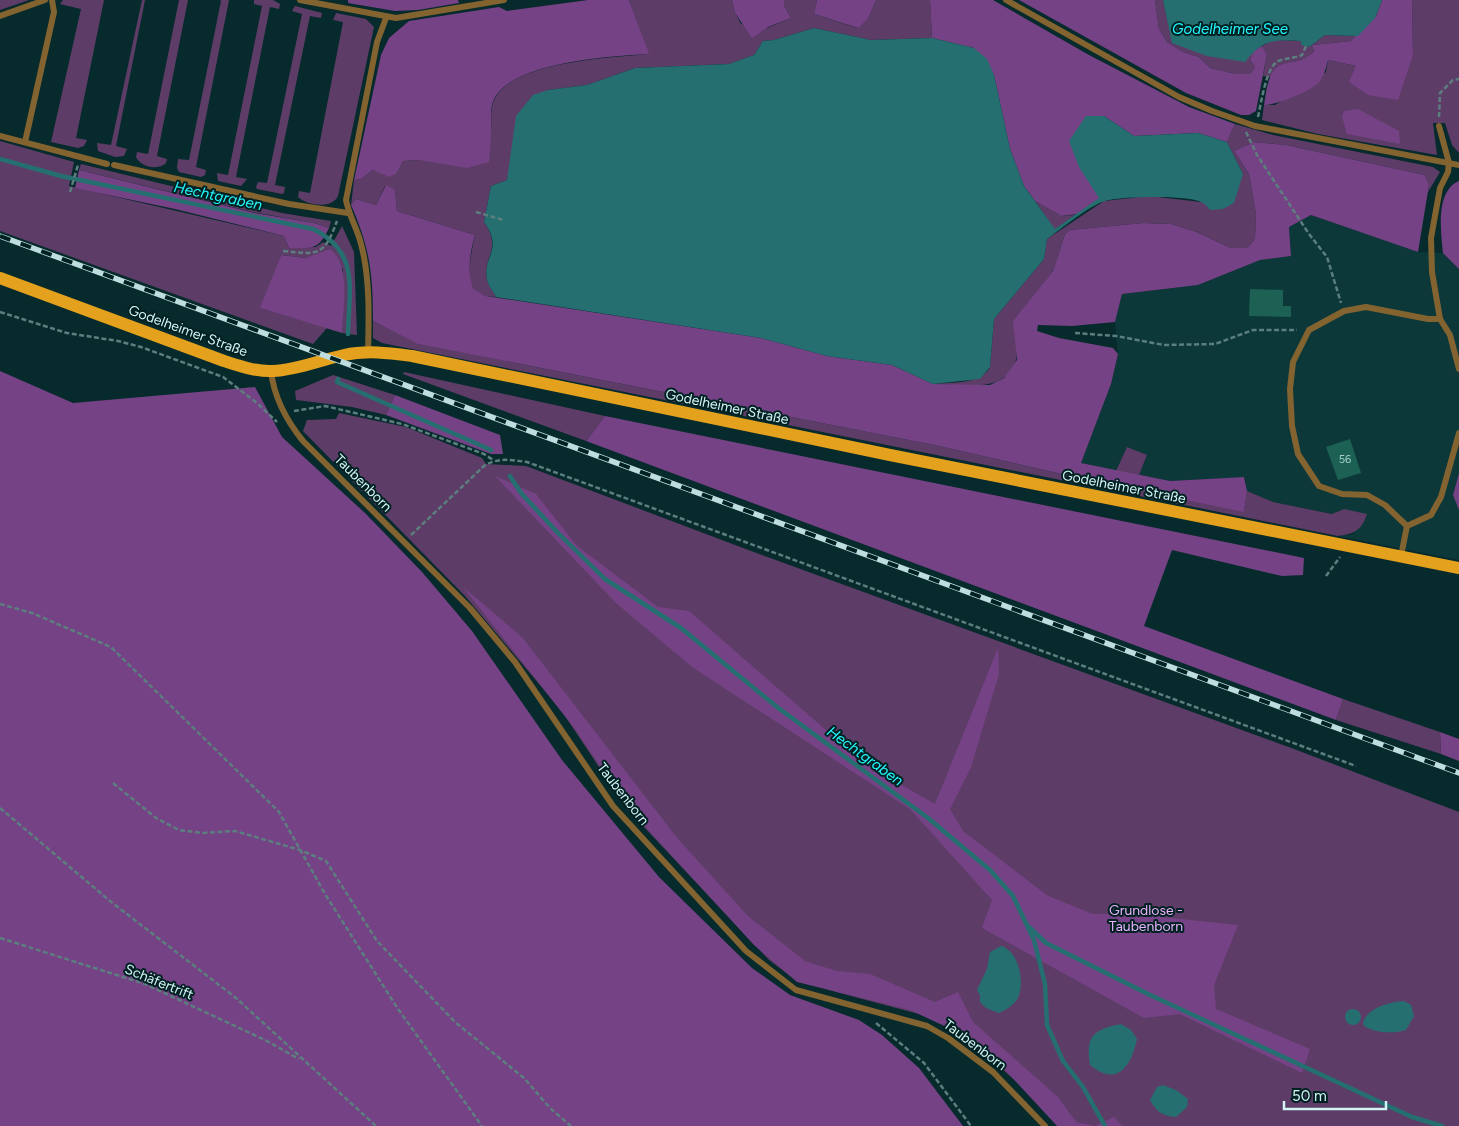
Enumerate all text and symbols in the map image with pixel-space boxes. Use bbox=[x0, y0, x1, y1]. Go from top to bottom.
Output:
water label: Godelheimer See bbox=[1172, 20, 1288, 38]
water label: Hechtgraben bbox=[172, 178, 264, 214]
street label: Godelheimer Straße bbox=[126, 302, 250, 361]
street label: Godelheimer Straße bbox=[664, 386, 790, 428]
street label: Taubenborn bbox=[331, 451, 395, 515]
house number: 56 bbox=[1339, 453, 1351, 466]
street label: Godelheimer Straße bbox=[1061, 467, 1188, 507]
water label: Hechtgraben bbox=[823, 722, 907, 790]
street label: Taubenborn bbox=[593, 759, 653, 829]
park label: Grundlose - Taubenborn bbox=[1109, 902, 1183, 935]
street label: Schäfertrift bbox=[122, 961, 196, 1003]
street label: Taubenborn bbox=[940, 1016, 1010, 1074]
scale bar bbox=[1284, 1078, 1386, 1110]
text: 50 m bbox=[1292, 1087, 1327, 1105]

